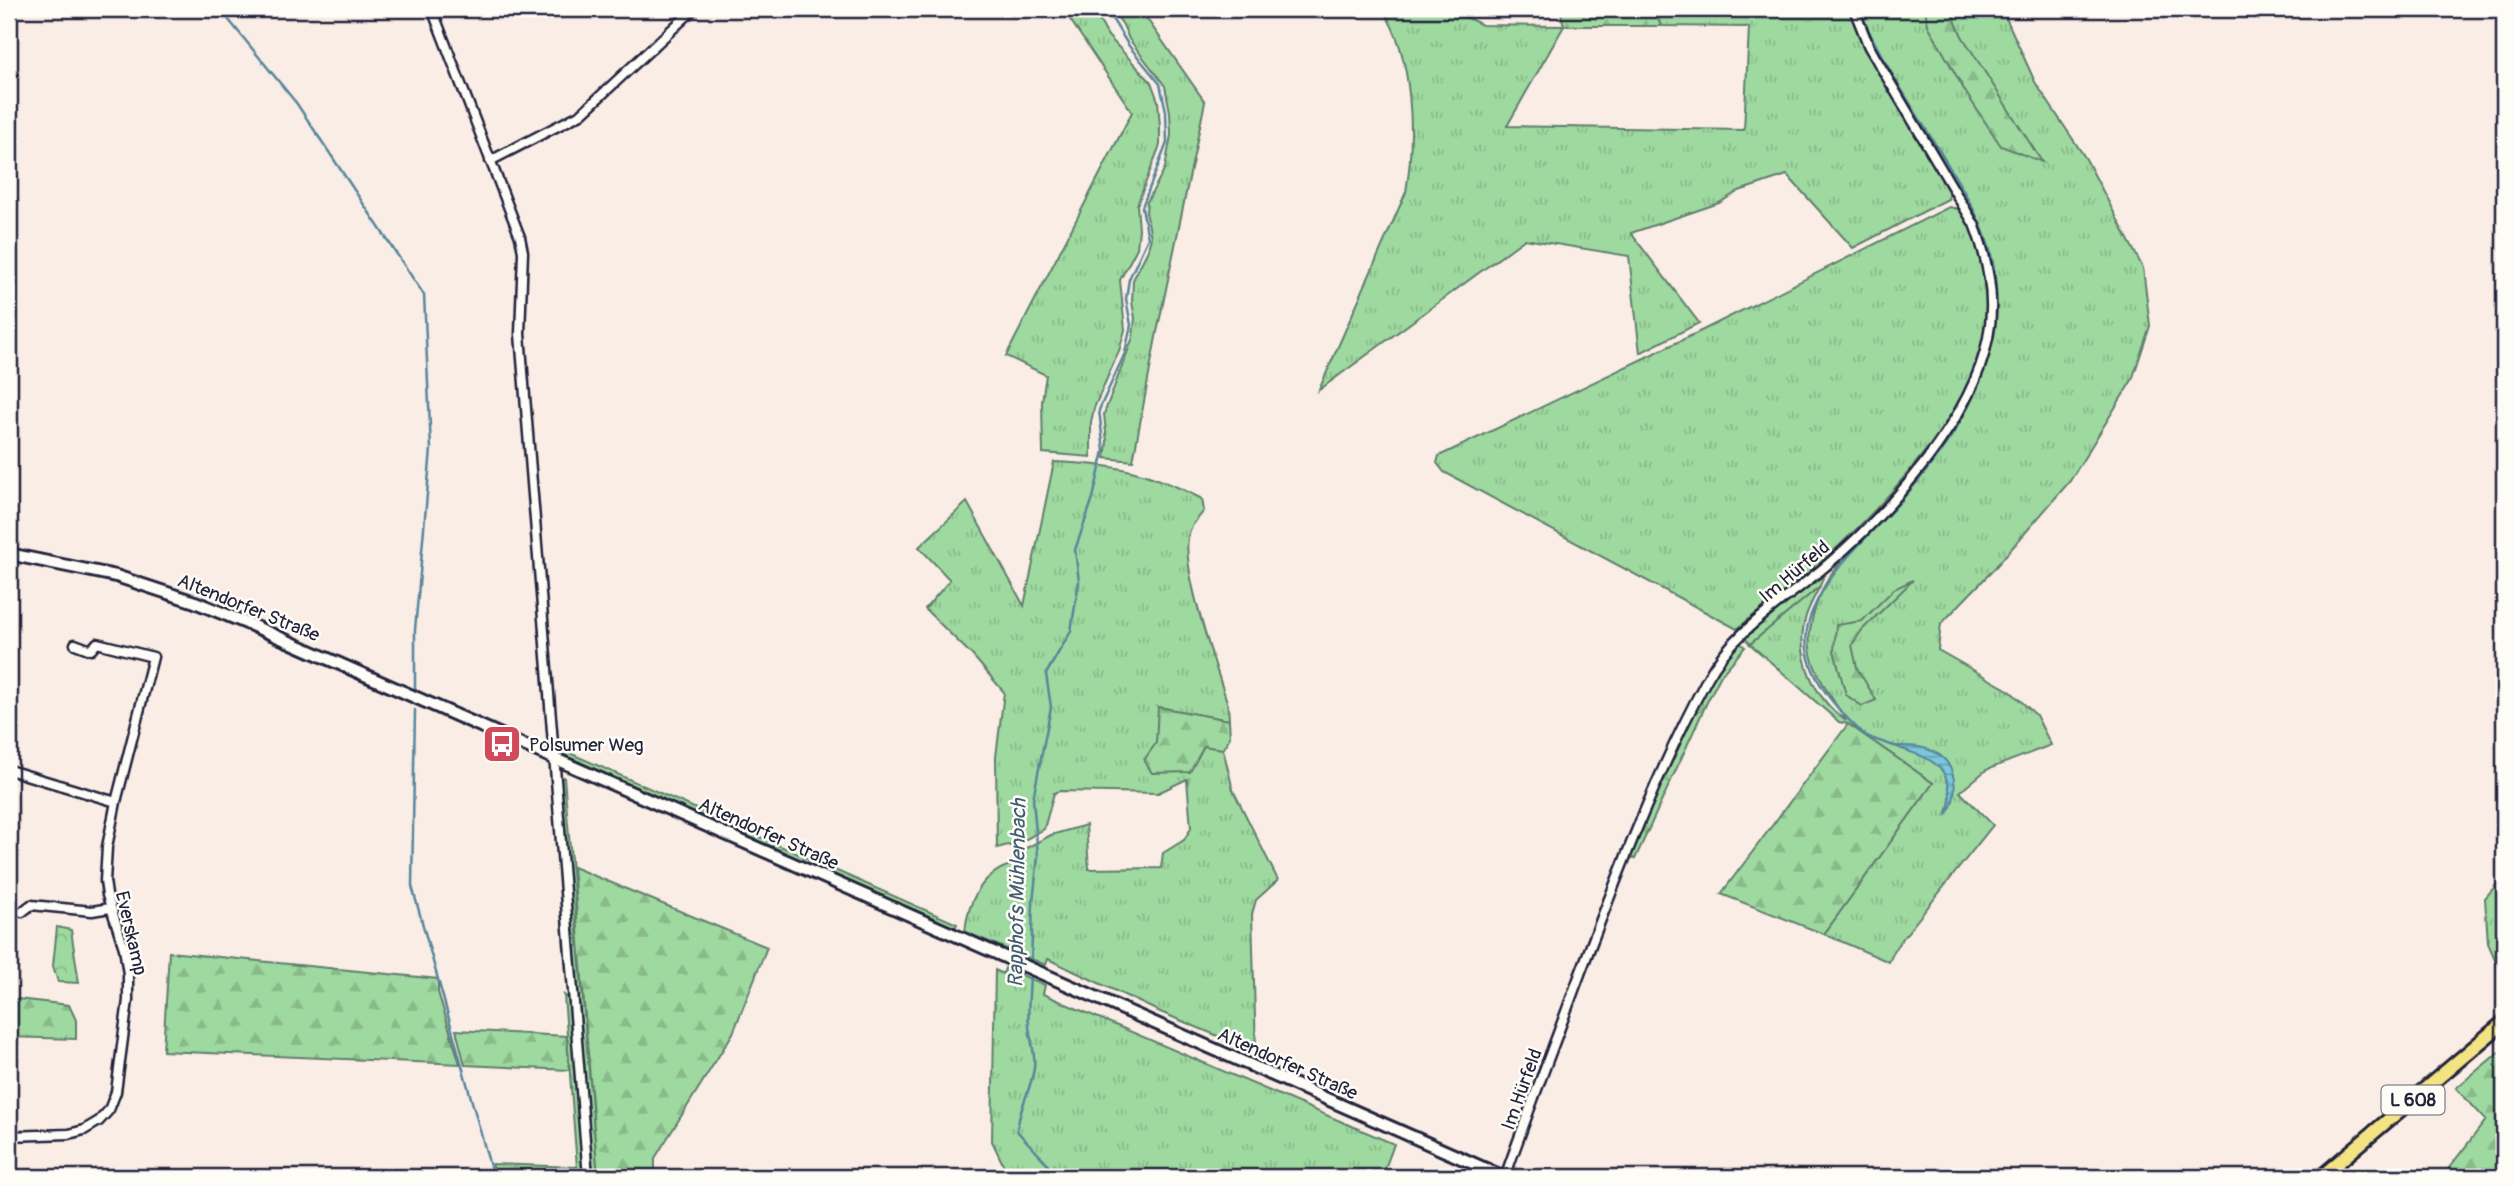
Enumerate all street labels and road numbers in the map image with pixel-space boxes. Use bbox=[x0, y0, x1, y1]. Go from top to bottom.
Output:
street label: Im Hürfeld bbox=[1754, 535, 1835, 608]
street label: Altendorfer Straße bbox=[174, 569, 324, 648]
street label: Altendorfer Straße bbox=[695, 792, 843, 876]
street label: Everskamp bbox=[110, 889, 152, 978]
street label: Altendorfer Straße bbox=[1214, 1022, 1362, 1106]
street label: Im Hürfeld bbox=[1496, 1045, 1548, 1133]
road number: L 608 bbox=[2382, 1086, 2444, 1114]

